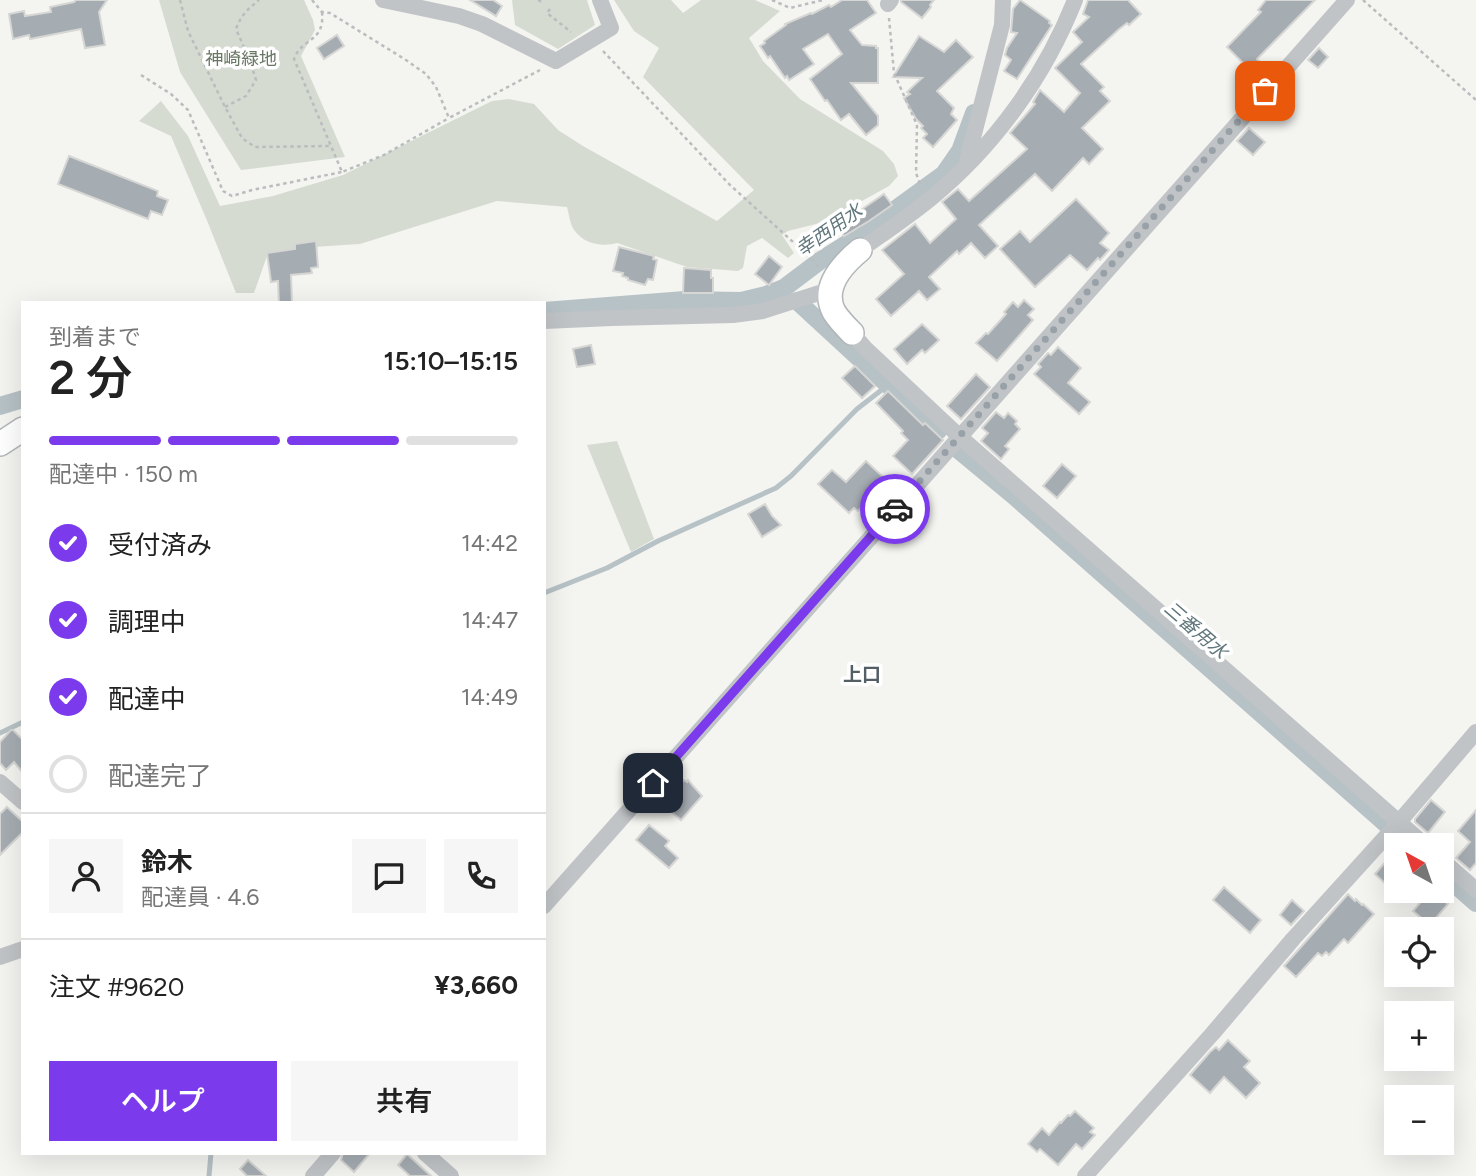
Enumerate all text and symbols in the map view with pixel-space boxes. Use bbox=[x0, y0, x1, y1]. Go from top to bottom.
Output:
park label: 神崎緑地 bbox=[205, 48, 277, 70]
pin bbox=[1235, 61, 1295, 121]
icon: bag bbox=[1246, 72, 1284, 110]
water label: 幸西用水 bbox=[791, 198, 868, 261]
text: 到着まで bbox=[49, 323, 141, 351]
text: 15:10–15:15 bbox=[384, 345, 518, 377]
text: 2 分 bbox=[49, 350, 132, 406]
text: 配達中 · 150 m bbox=[49, 460, 198, 488]
courier bbox=[860, 474, 930, 544]
icon: car bbox=[876, 490, 914, 528]
icon: check bbox=[49, 524, 87, 562]
text: 受付済み bbox=[108, 529, 212, 561]
text: 14:42 bbox=[461, 529, 518, 557]
water label: 三番用水 bbox=[1160, 596, 1234, 665]
icon: check bbox=[49, 601, 87, 639]
text: 調理中 bbox=[108, 606, 186, 638]
text: 14:47 bbox=[462, 606, 518, 634]
district label: 上口 bbox=[843, 663, 881, 686]
icon: check bbox=[49, 678, 87, 716]
text: 配達中 bbox=[108, 683, 186, 715]
text: 14:49 bbox=[461, 683, 518, 711]
pin bbox=[623, 753, 683, 813]
text: 配達完了 bbox=[108, 760, 212, 792]
icon: home bbox=[634, 764, 672, 802]
north arrow bbox=[1384, 833, 1454, 903]
map controls bbox=[1384, 833, 1454, 1155]
button: person bbox=[49, 839, 123, 913]
button: chat bbox=[352, 839, 426, 913]
button: phone bbox=[444, 839, 518, 913]
text: 鈴木 bbox=[141, 846, 193, 878]
text: 配達員 · 4.6 bbox=[141, 883, 259, 911]
button: locate bbox=[1384, 917, 1454, 987]
text: ¥3,660 bbox=[434, 969, 518, 1001]
text: 注文 #9620 bbox=[49, 971, 184, 1003]
button: + bbox=[1384, 1001, 1454, 1071]
button: ヘルプ bbox=[49, 1061, 277, 1141]
button: 共有 bbox=[291, 1061, 518, 1141]
button: − bbox=[1384, 1085, 1454, 1155]

